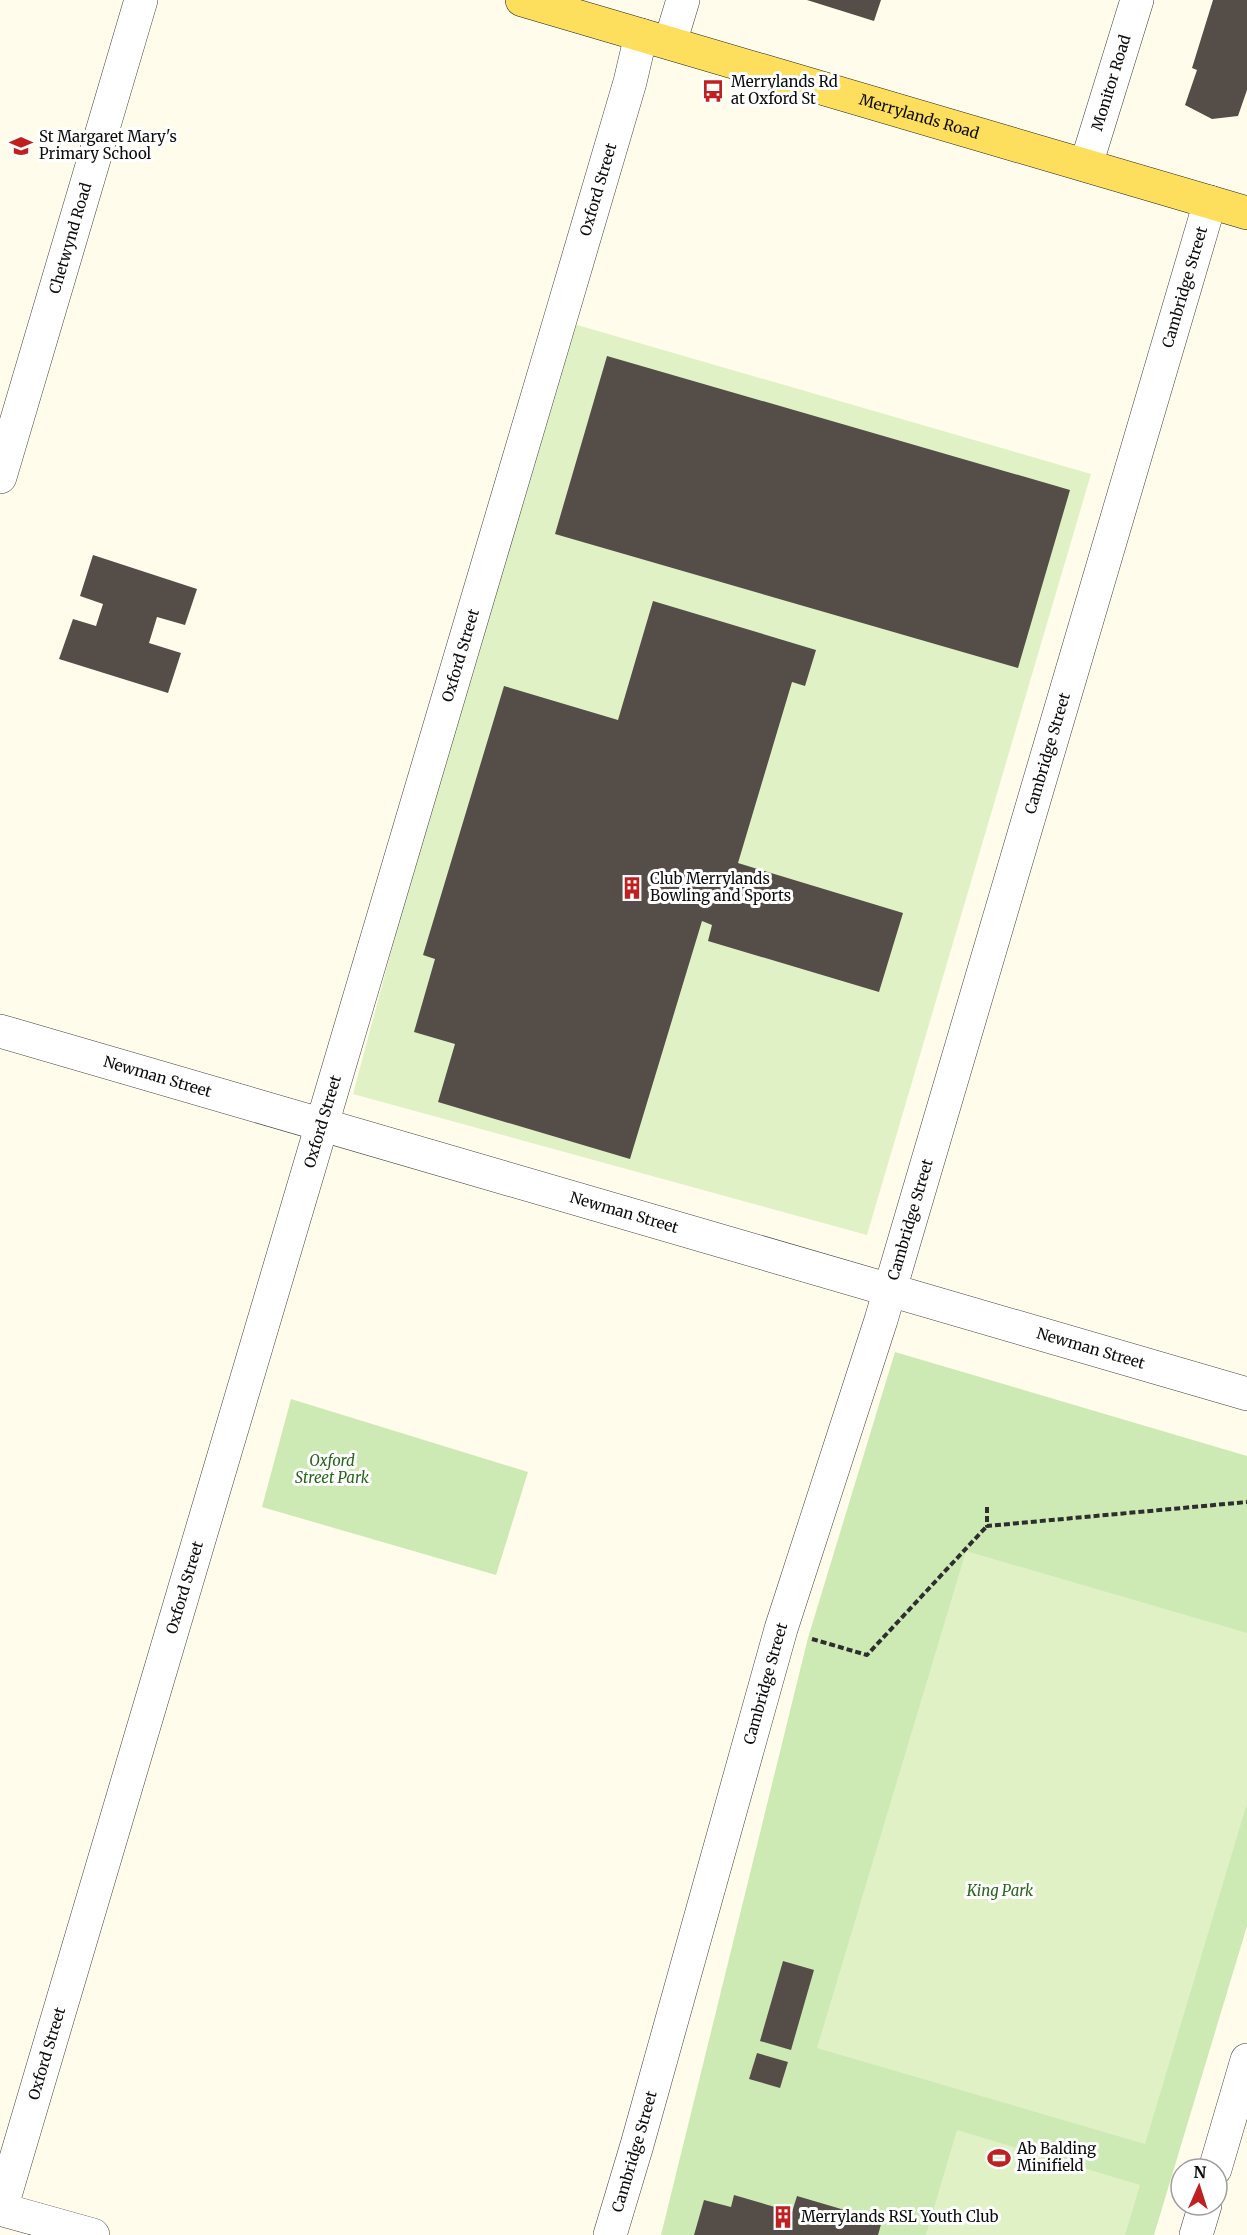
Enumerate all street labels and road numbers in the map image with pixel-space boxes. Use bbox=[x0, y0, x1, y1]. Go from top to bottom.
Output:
street label: Monitor Road bbox=[1087, 33, 1135, 133]
street label: Merrylands Road bbox=[857, 90, 981, 143]
street label: Oxford Street bbox=[575, 141, 621, 238]
street label: Chetwynd Road bbox=[45, 180, 95, 296]
street label: Cambridge Street bbox=[1158, 224, 1211, 350]
street label: Oxford Street bbox=[437, 607, 483, 704]
street label: Cambridge Street bbox=[1020, 690, 1074, 816]
street label: Newman Street bbox=[101, 1052, 214, 1101]
street label: Oxford Street bbox=[300, 1073, 345, 1170]
street label: Cambridge Street bbox=[883, 1157, 937, 1282]
street label: Newman Street bbox=[568, 1187, 681, 1237]
street label: Newman Street bbox=[1035, 1323, 1147, 1373]
street label: Oxford Street bbox=[162, 1539, 207, 1636]
street label: Cambridge Street bbox=[739, 1620, 791, 1746]
street label: Oxford Street bbox=[24, 2005, 69, 2102]
street label: Cambridge Street bbox=[607, 2088, 661, 2214]

